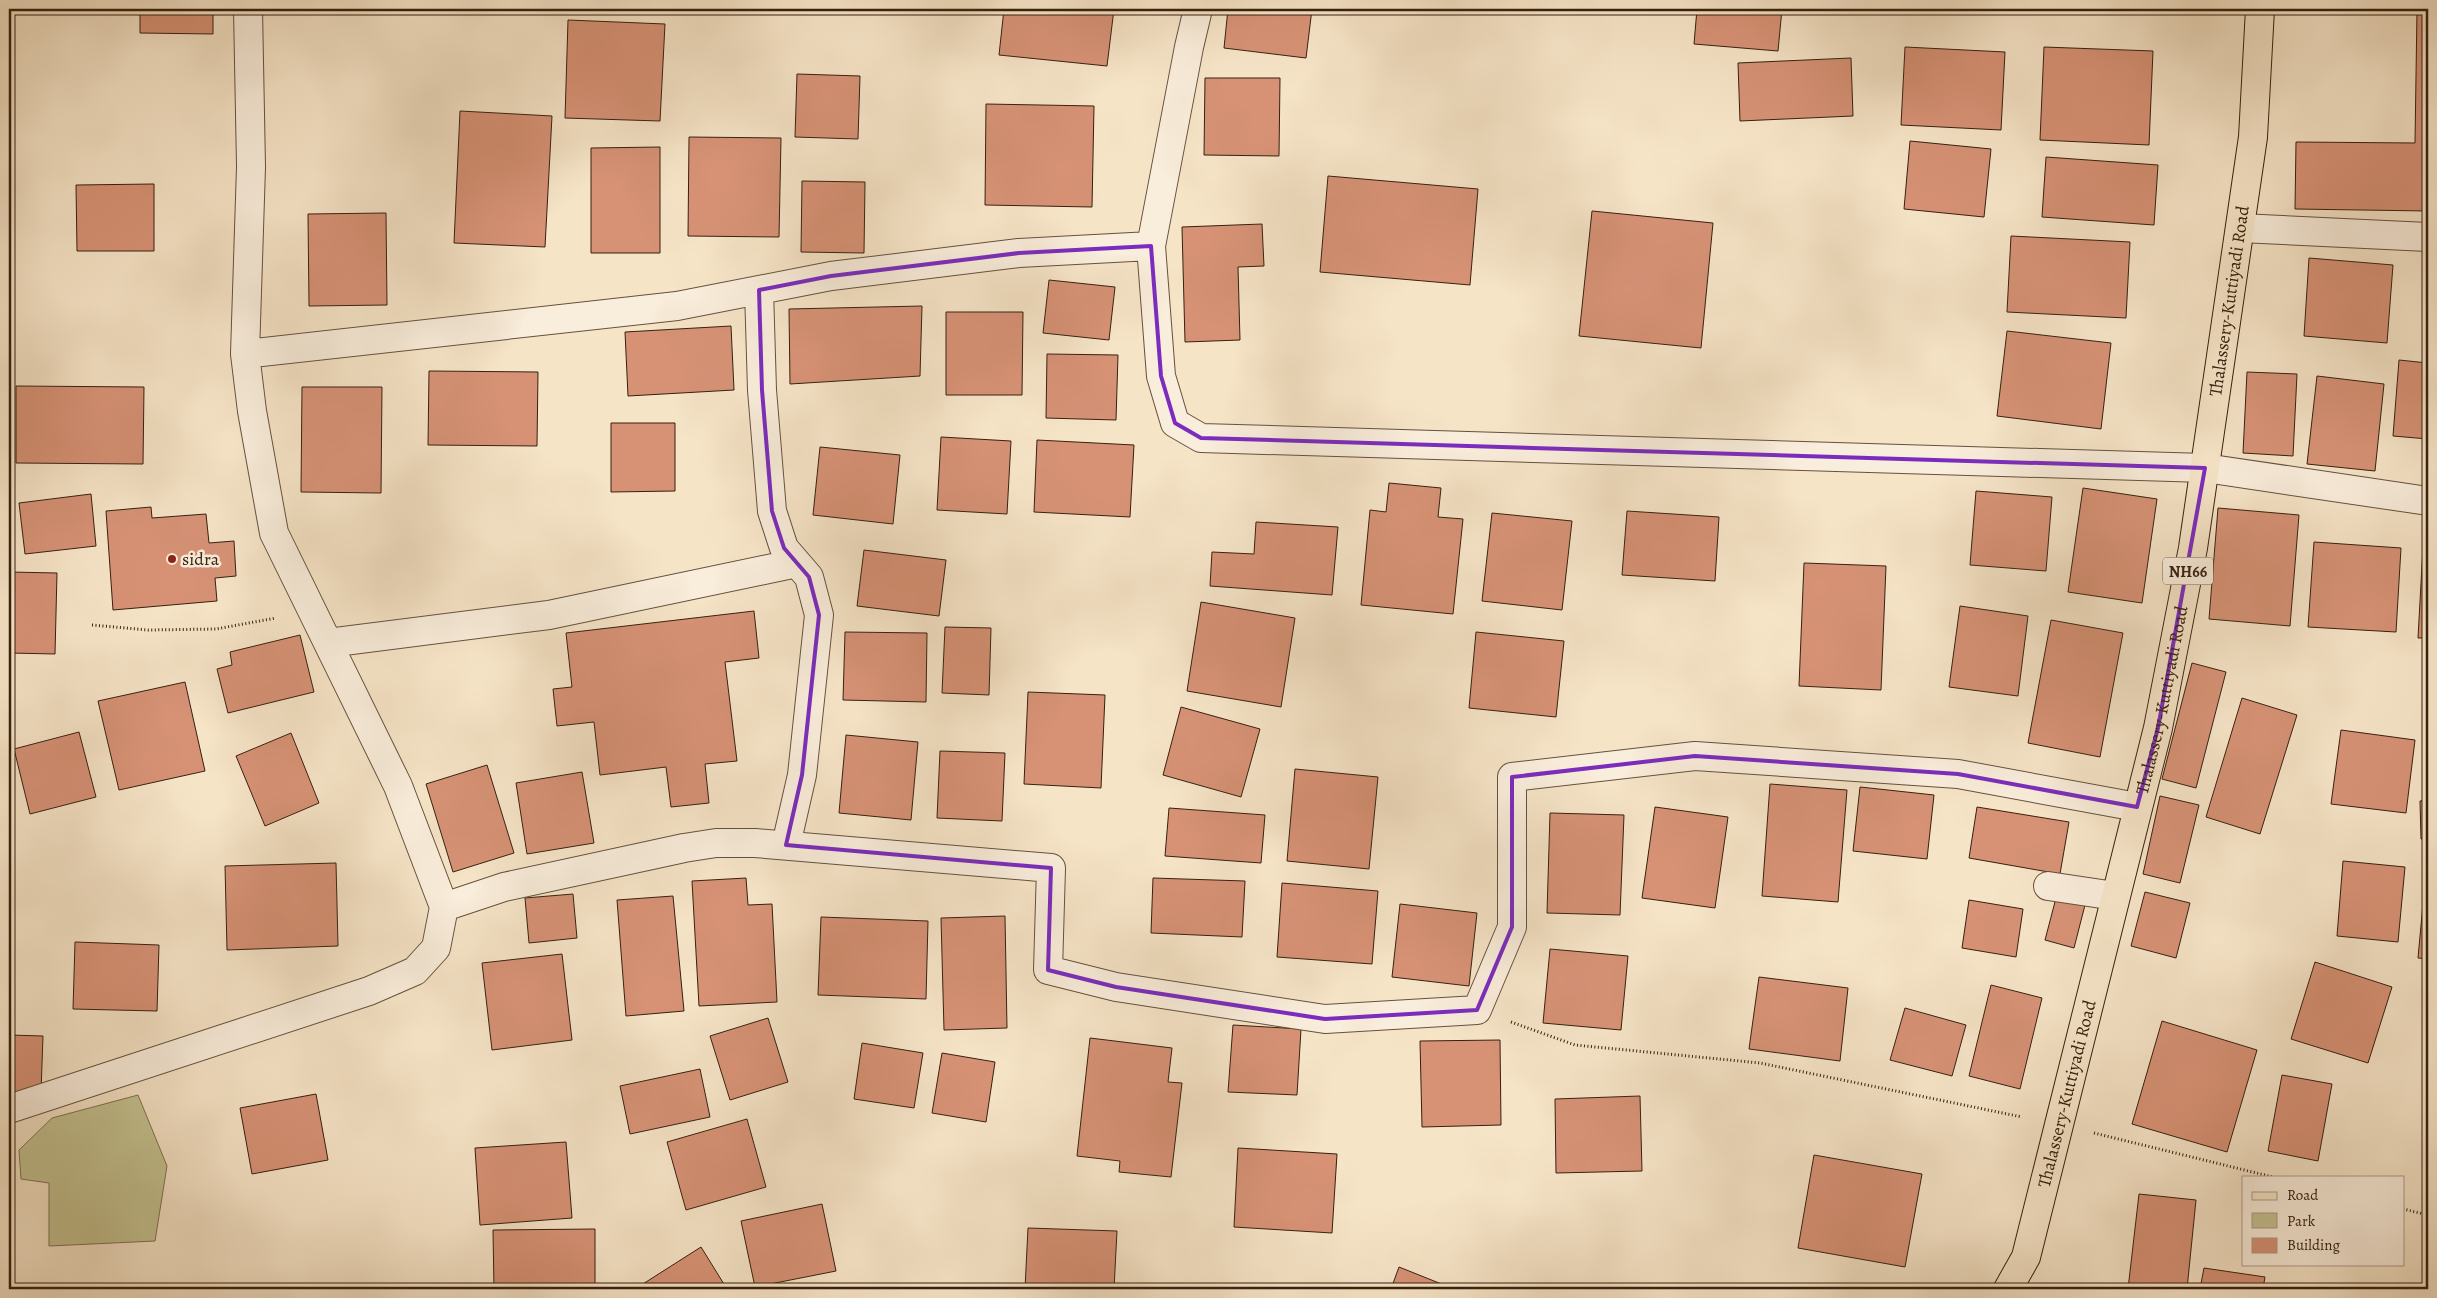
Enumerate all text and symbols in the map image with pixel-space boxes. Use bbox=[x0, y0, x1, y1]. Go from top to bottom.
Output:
street label: Thalassery-Kuttiyadi Road bbox=[2203, 204, 2255, 398]
place label: sidra bbox=[182, 547, 220, 571]
marker: sidra bbox=[166, 553, 178, 565]
road number: NH66 bbox=[2163, 558, 2213, 584]
street label: Thalassery-Kuttiyadi Road bbox=[2130, 603, 2194, 797]
street label: Thalassery-Kuttiyadi Road bbox=[2032, 997, 2102, 1190]
legend bbox=[2242, 1176, 2404, 1266]
text: Road bbox=[2287, 1185, 2319, 1205]
text: Park bbox=[2287, 1211, 2316, 1231]
text: Building bbox=[2287, 1235, 2340, 1255]

